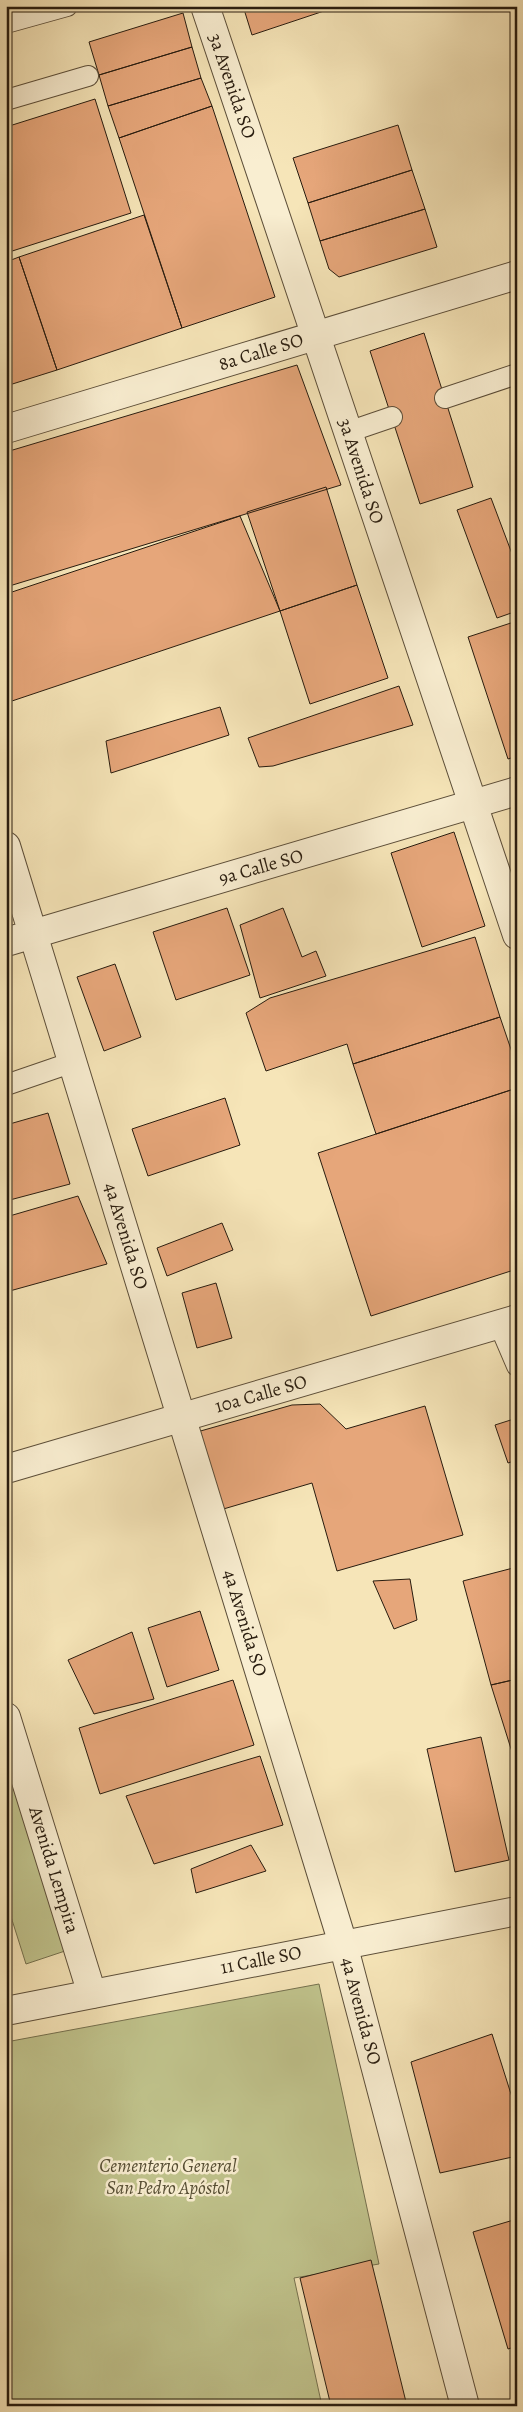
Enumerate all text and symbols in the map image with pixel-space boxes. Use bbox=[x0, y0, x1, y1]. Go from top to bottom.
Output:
street label: 3a Avenida SO bbox=[202, 30, 262, 142]
street label: 8a Calle SO bbox=[215, 327, 307, 377]
street label: 3a Avenida SO bbox=[332, 415, 390, 527]
street label: 9a Calle SO bbox=[216, 843, 306, 891]
street label: 4a Avenida SO bbox=[97, 1179, 155, 1293]
street label: 10a Calle SO bbox=[212, 1368, 310, 1420]
street label: 4a Avenida SO bbox=[216, 1566, 274, 1680]
street label: Avenida Lempira bbox=[22, 1802, 86, 1937]
street label: 11 Calle SO bbox=[218, 1939, 304, 1981]
street label: 4a Avenida SO bbox=[334, 1954, 388, 2068]
park label: Cementerio General San Pedro Apóstol bbox=[99, 2153, 237, 2201]

